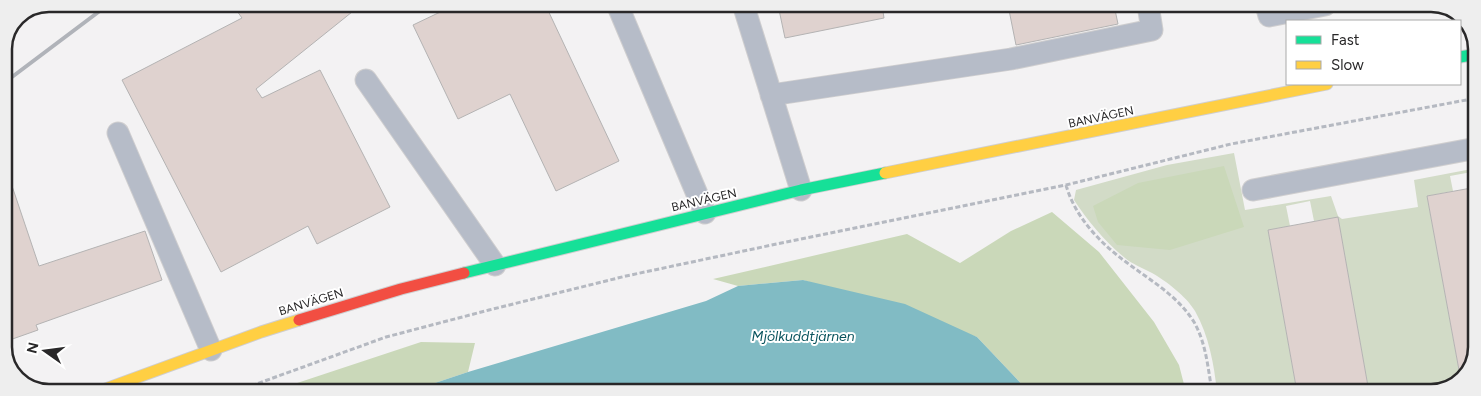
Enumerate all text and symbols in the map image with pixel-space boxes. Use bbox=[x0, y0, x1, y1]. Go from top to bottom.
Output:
legend bbox=[1286, 20, 1461, 85]
text: Fast bbox=[1331, 31, 1360, 49]
text: Slow bbox=[1331, 56, 1364, 74]
street label: BANVÄGEN bbox=[1067, 103, 1135, 131]
street label: BANVÄGEN bbox=[670, 186, 738, 214]
street label: BANVÄGEN bbox=[277, 286, 345, 318]
north arrow bbox=[20, 326, 70, 376]
water label: Mjölkuddtjärnen bbox=[752, 328, 855, 345]
text: N bbox=[23, 341, 42, 355]

